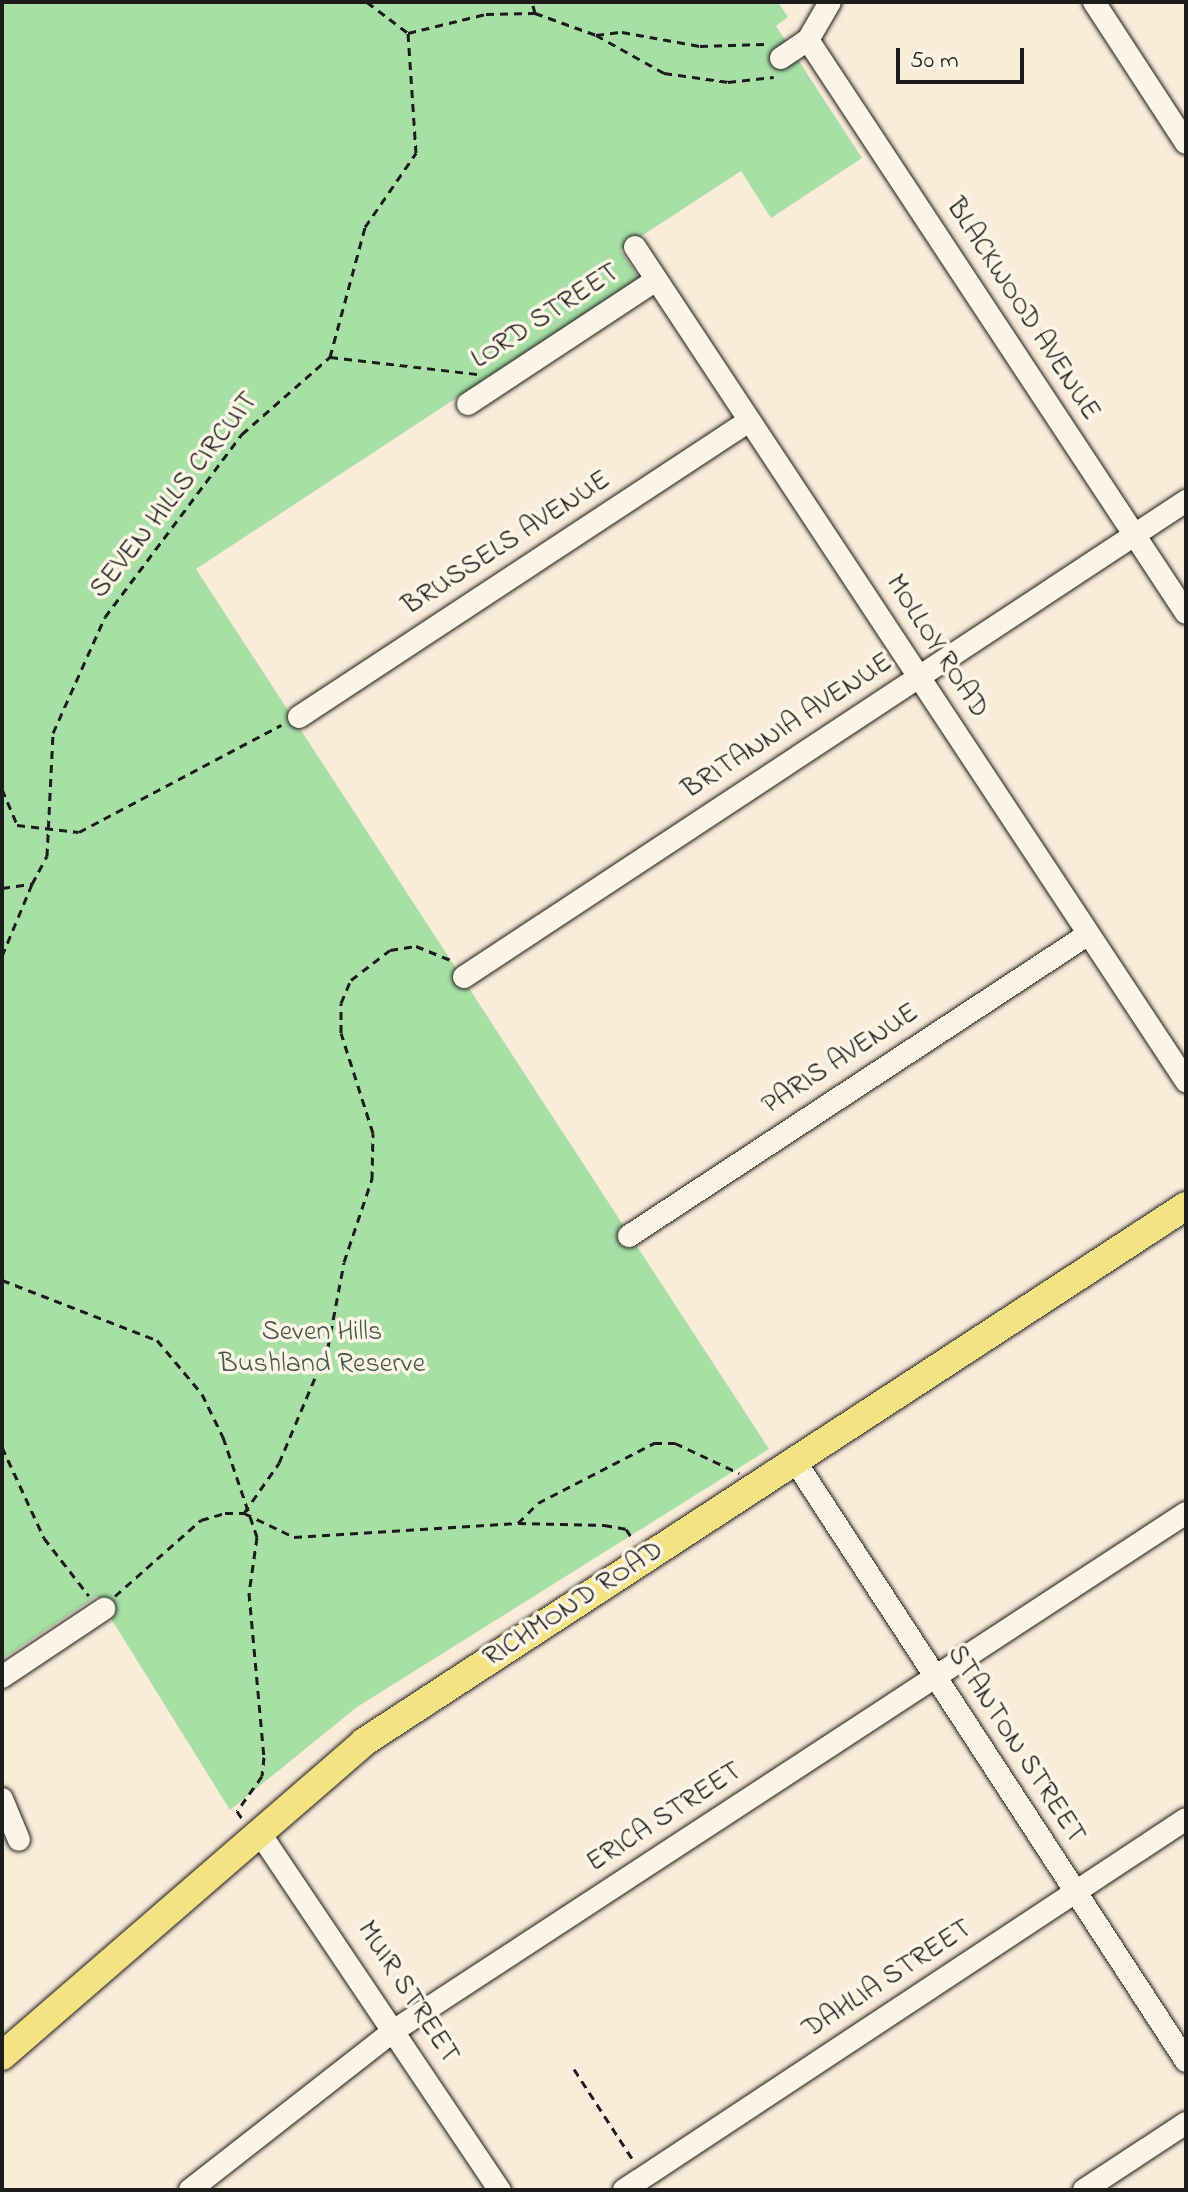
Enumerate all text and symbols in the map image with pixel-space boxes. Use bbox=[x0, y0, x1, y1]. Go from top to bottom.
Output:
scale bar bbox=[900, 32, 1028, 82]
text: 50 m bbox=[910, 44, 959, 79]
street label: BLACKWOOD AVENUE bbox=[938, 192, 1106, 428]
street label: LORD STREET bbox=[466, 257, 626, 377]
street label: SEVEN HILLS CIRCUIT bbox=[84, 386, 266, 606]
street label: BRUSSELS AVENUE bbox=[397, 464, 617, 624]
street label: MOLLOY ROAD bbox=[877, 569, 995, 725]
street label: BRITANNIA AVENUE bbox=[677, 647, 899, 807]
street label: PARIS AVENUE bbox=[756, 997, 926, 1123]
park label: Seven Hills Bushland Reserve bbox=[219, 1316, 425, 1382]
street label: RICHMOND ROAD bbox=[478, 1534, 670, 1676]
street label: STANTON STREET bbox=[938, 1639, 1092, 1851]
street label: ERICA STREET bbox=[581, 1755, 749, 1881]
street label: DAHLIA STREET bbox=[797, 1913, 979, 2047]
street label: MUIR STREET bbox=[348, 1915, 466, 2071]

